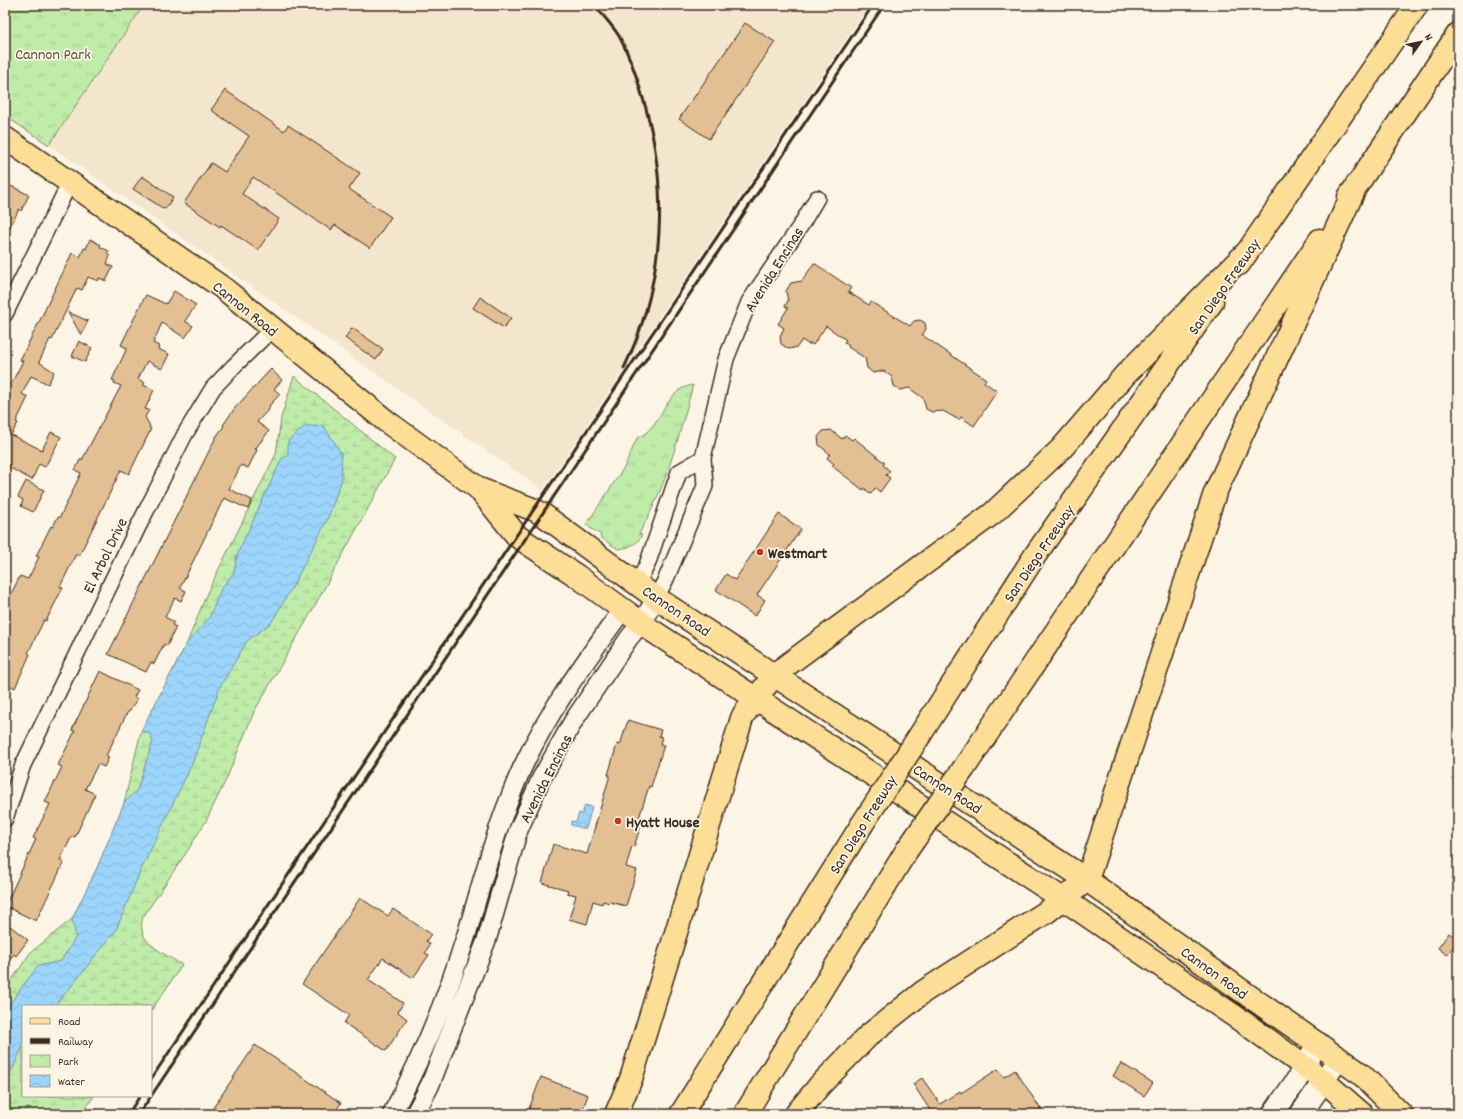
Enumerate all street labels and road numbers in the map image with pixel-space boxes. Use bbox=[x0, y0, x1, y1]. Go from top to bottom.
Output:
street label: Avenida Encinas bbox=[740, 223, 811, 318]
street label: San Diego Freeway bbox=[1183, 234, 1267, 340]
street label: Cannon Road bbox=[207, 276, 282, 344]
street label: San Diego Freeway bbox=[999, 501, 1082, 608]
street label: El Arbol Drive bbox=[78, 514, 135, 598]
street label: Cannon Road bbox=[637, 581, 714, 643]
street label: Avenida Encinas bbox=[515, 730, 580, 828]
street label: Cannon Road bbox=[908, 759, 986, 821]
street label: San Diego Freeway bbox=[824, 771, 904, 879]
street label: Cannon Road bbox=[1175, 942, 1252, 1006]

